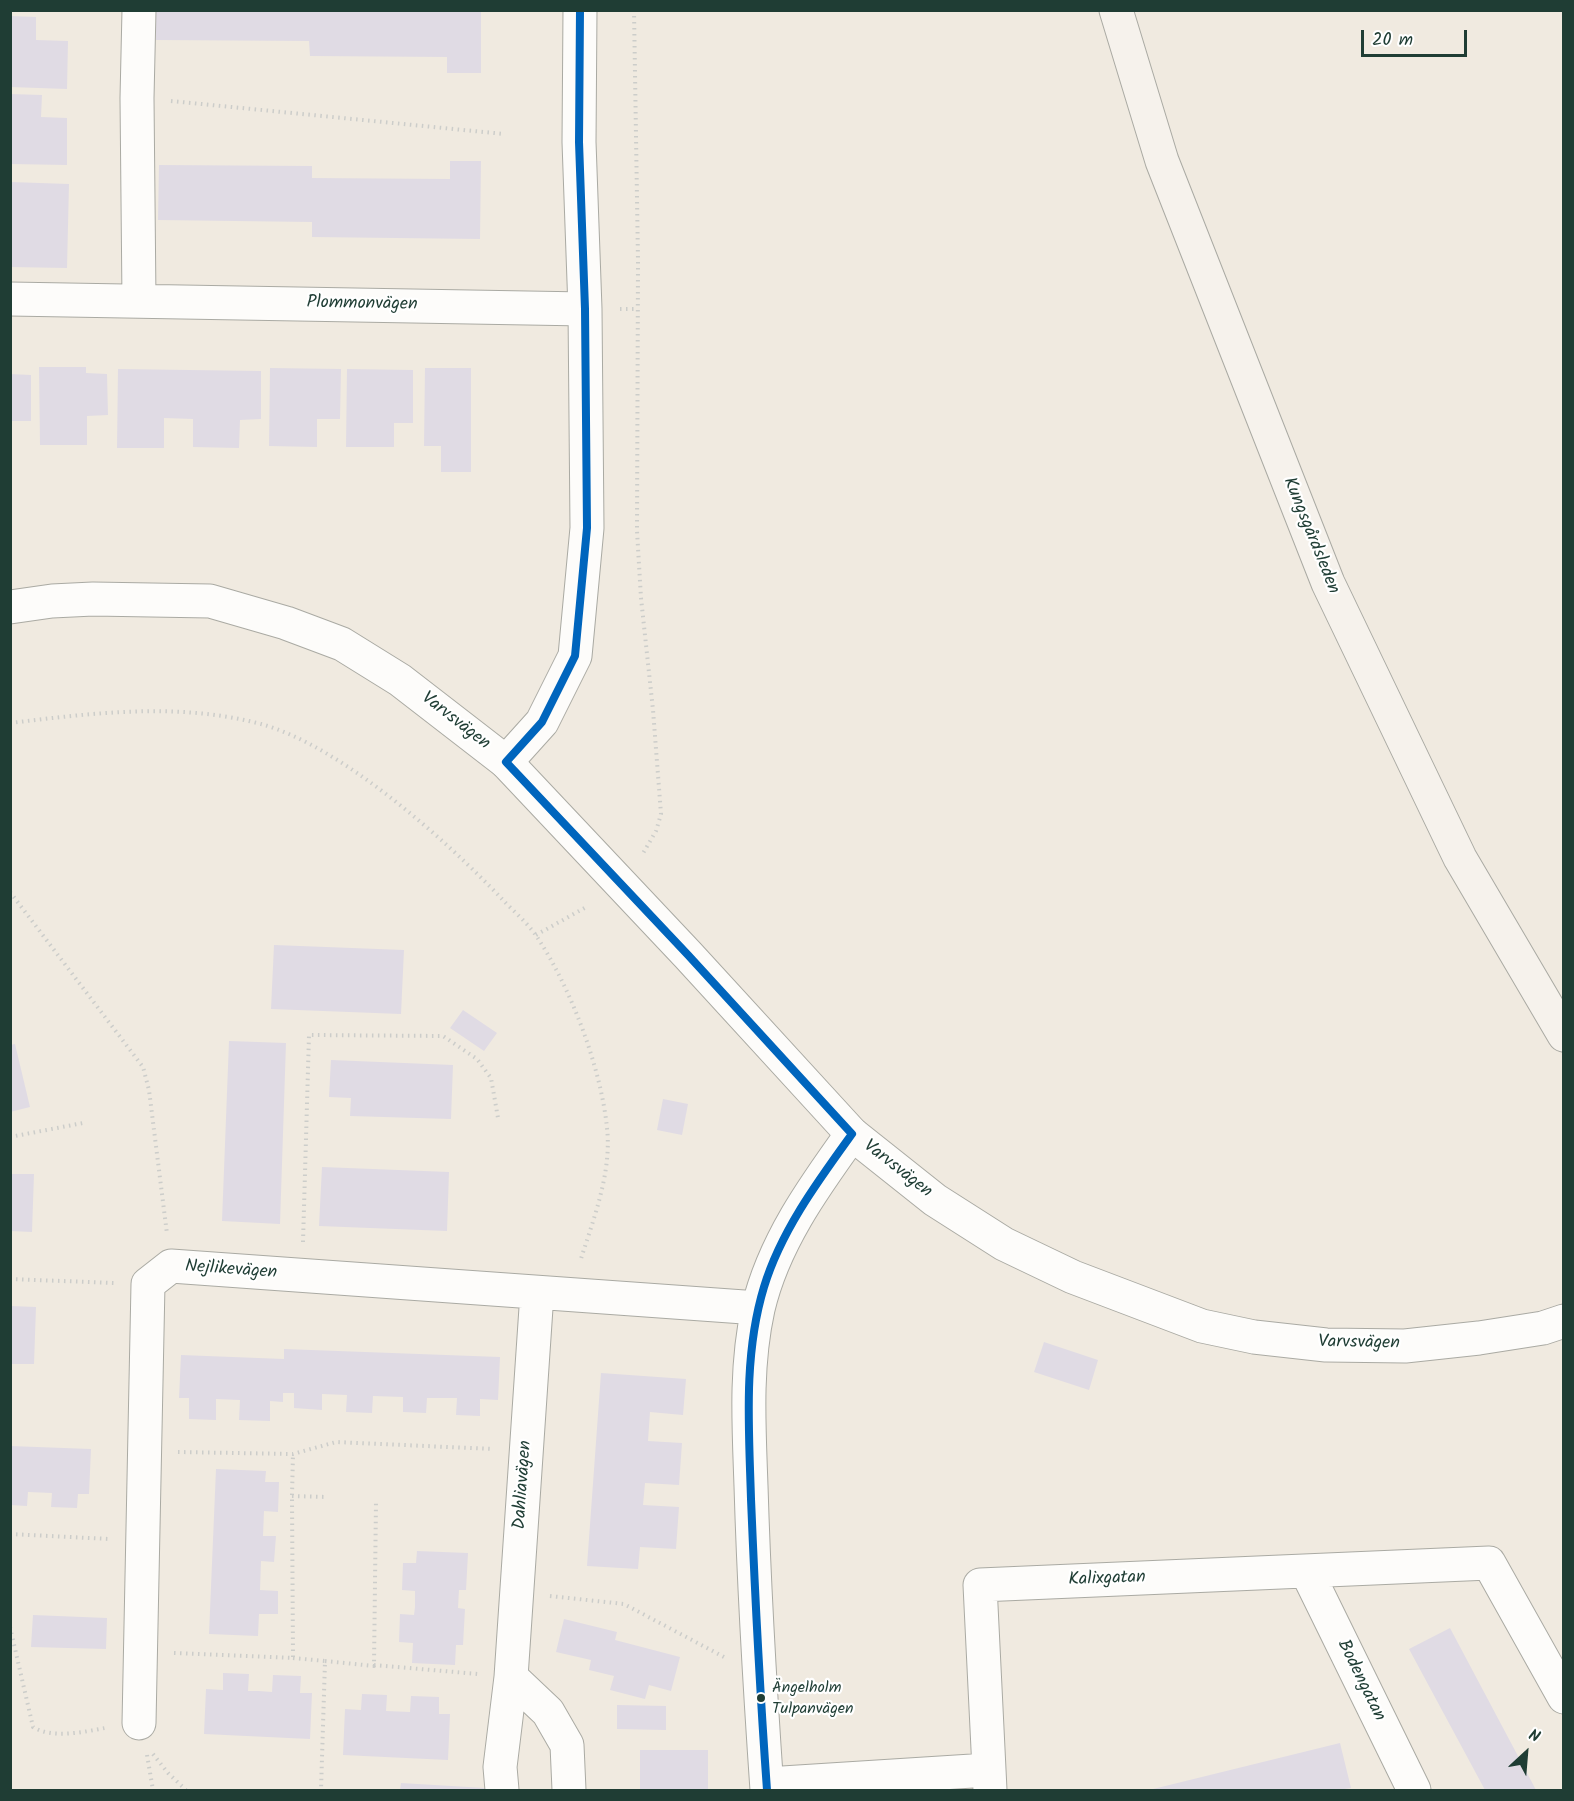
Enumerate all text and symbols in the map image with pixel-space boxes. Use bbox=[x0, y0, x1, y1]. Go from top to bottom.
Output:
scale bar bbox=[1364, 18, 1470, 56]
text: 20 m bbox=[1372, 26, 1413, 55]
street label: Plommonvägen bbox=[306, 293, 418, 317]
street label: Kungsgårdsleden bbox=[1277, 474, 1343, 598]
street label: Varvsvägen bbox=[416, 688, 494, 756]
street label: Varvsvägen bbox=[858, 1136, 936, 1204]
street label: Nejlikevägen bbox=[184, 1257, 278, 1285]
street label: Varvsvägen bbox=[1318, 1332, 1400, 1356]
street label: Dahliavägen bbox=[510, 1440, 538, 1530]
street label: Kalixgatan bbox=[1068, 1568, 1146, 1592]
street label: Bodengatan bbox=[1331, 1637, 1389, 1725]
place label: Ängelholm Tulpanvägen bbox=[772, 1679, 853, 1717]
marker: Ängelholm Tulpanvägen bbox=[755, 1692, 767, 1704]
north arrow bbox=[1496, 1723, 1556, 1783]
text: N bbox=[1524, 1723, 1544, 1750]

